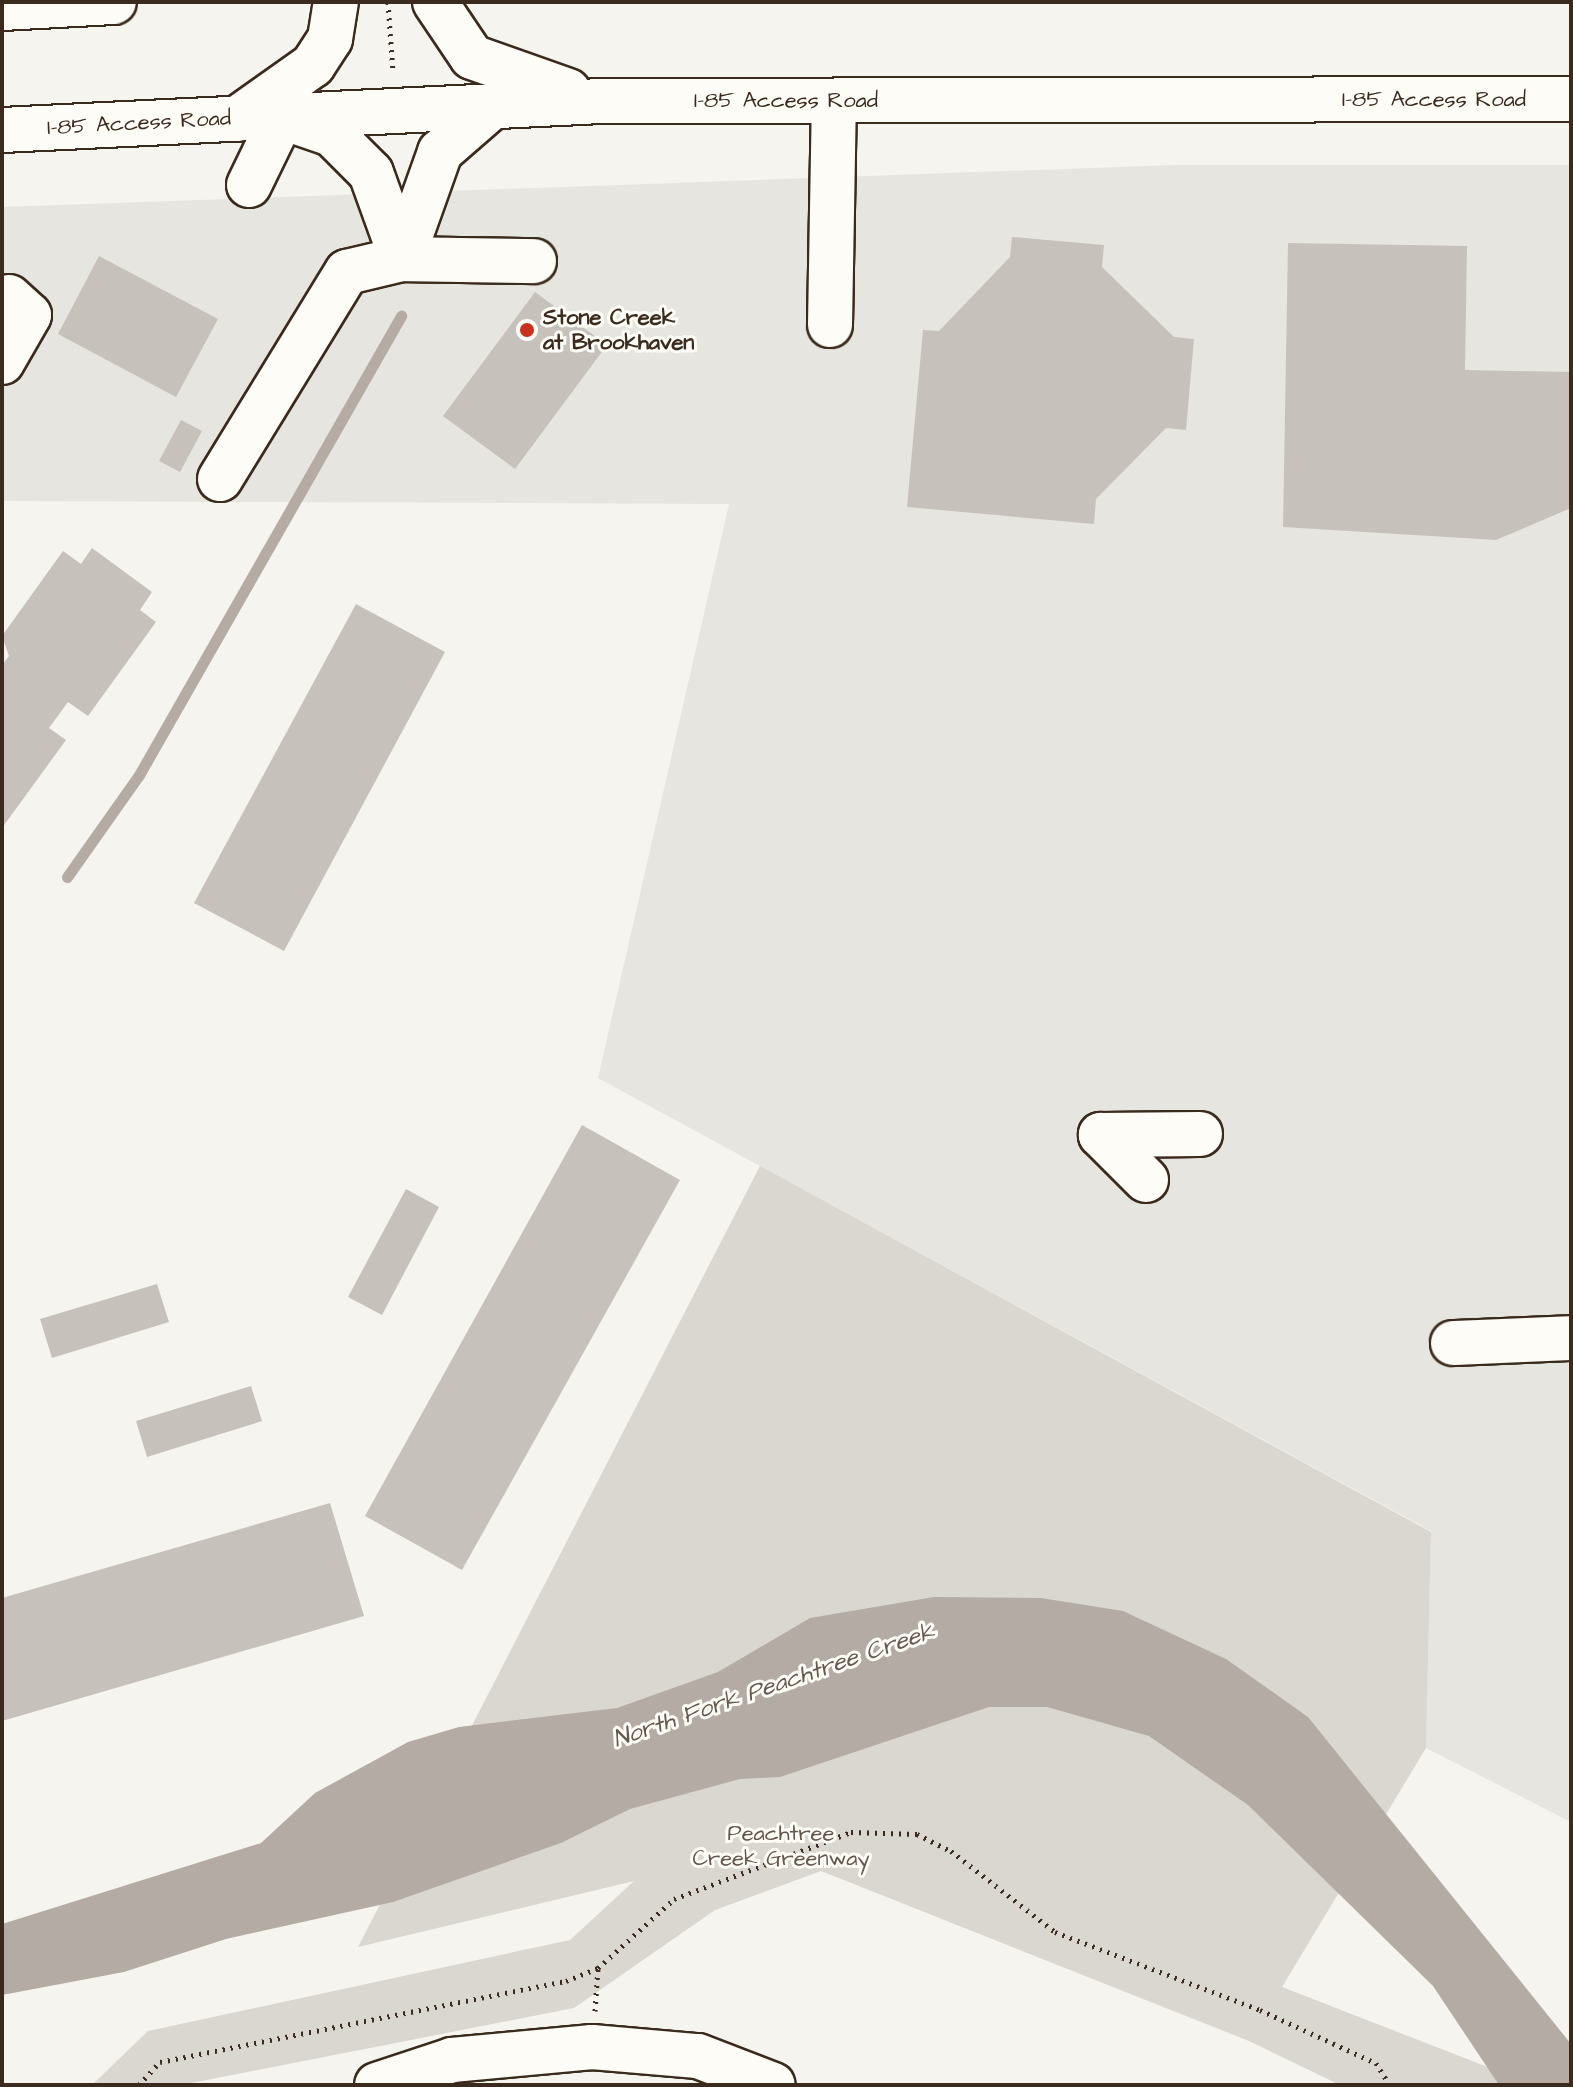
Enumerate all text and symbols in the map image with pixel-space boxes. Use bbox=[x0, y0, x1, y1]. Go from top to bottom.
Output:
street label: I-85 Access Road bbox=[1342, 87, 1526, 113]
street label: I-85 Access Road bbox=[694, 88, 878, 114]
street label: I-85 Access Road bbox=[46, 105, 232, 141]
place label: Stone Creek at Brookhaven bbox=[543, 304, 694, 356]
marker: Stone Creek at Brookhaven bbox=[518, 321, 536, 339]
water label: North Fork Peachtree Creek bbox=[610, 1617, 938, 1755]
park label: Peachtree Creek Greenway bbox=[692, 1820, 870, 1872]

